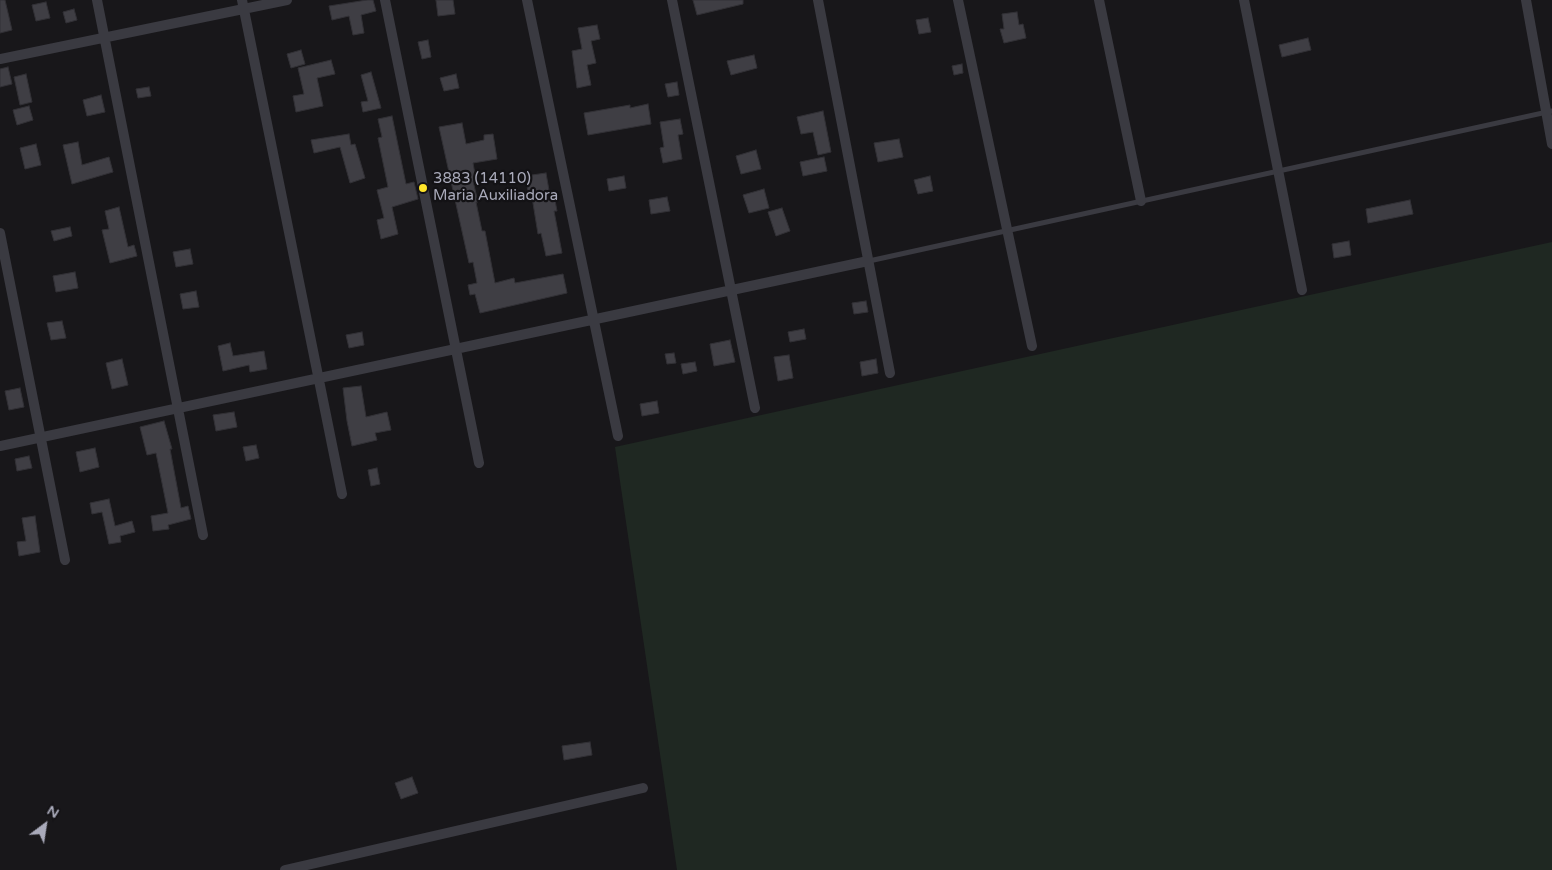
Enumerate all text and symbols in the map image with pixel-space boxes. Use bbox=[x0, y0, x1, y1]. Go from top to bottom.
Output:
place label: 3883 (14110) Maria Auxiliadora bbox=[433, 170, 558, 205]
marker: 3883 (14110) Maria Auxiliadora bbox=[417, 182, 429, 194]
north arrow bbox=[20, 800, 70, 850]
text: N bbox=[44, 802, 62, 822]

